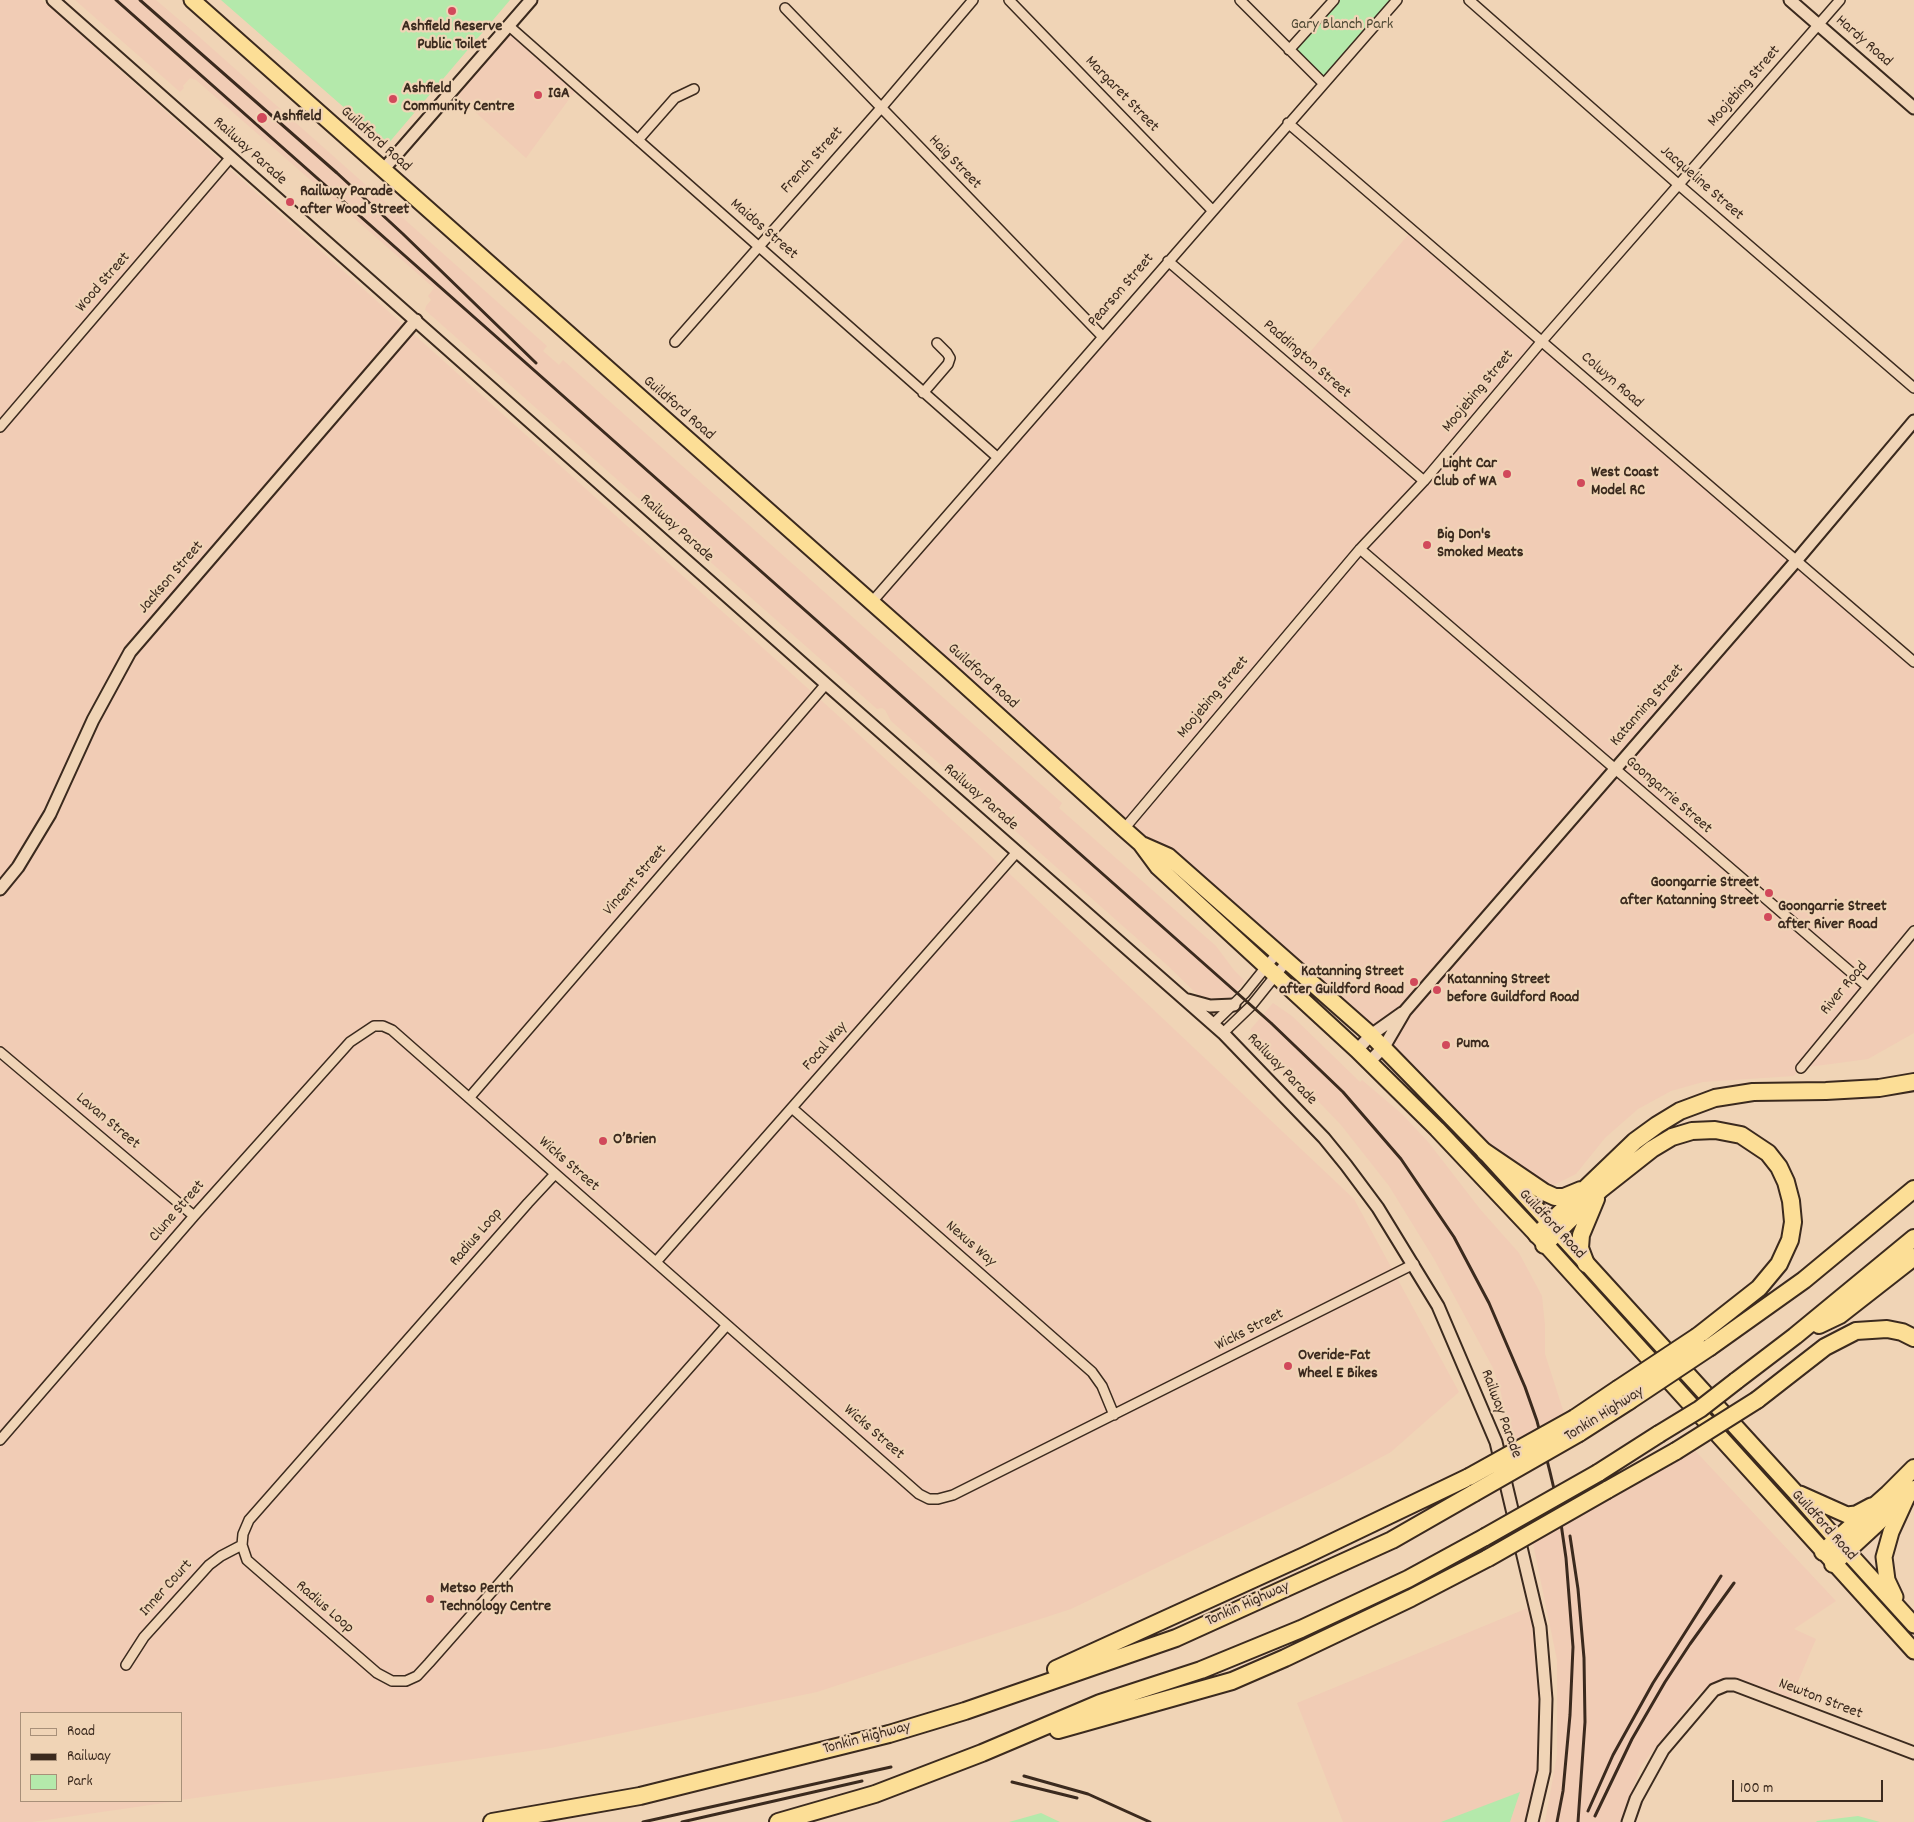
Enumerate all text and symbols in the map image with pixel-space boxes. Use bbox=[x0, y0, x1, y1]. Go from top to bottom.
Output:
marker: Ashfield Reserve Public Toilet bbox=[446, 5, 458, 17]
street label: Hardy Road bbox=[1831, 12, 1895, 72]
park label: Gary Blanch Park bbox=[1291, 16, 1393, 36]
place label: Ashfield Reserve Public Toilet bbox=[402, 18, 502, 56]
street label: Moojebing Street bbox=[1704, 42, 1786, 132]
street label: Margaret Street bbox=[1080, 53, 1162, 137]
place label: Ashfield Community Centre bbox=[403, 80, 514, 118]
place label: IGA bbox=[548, 85, 570, 105]
marker: IGA bbox=[532, 89, 544, 101]
marker: Ashfield Community Centre bbox=[387, 93, 399, 105]
street label: Guildford Road bbox=[336, 103, 414, 177]
place label: Ashfield bbox=[273, 108, 322, 128]
marker: Ashfield bbox=[255, 111, 269, 125]
street label: Railway Parade bbox=[208, 114, 290, 190]
street label: French Street bbox=[778, 123, 848, 199]
street label: Haig Street bbox=[923, 132, 985, 194]
street label: Jacqueline Street bbox=[1655, 142, 1747, 226]
place label: Railway Parade after Wood Street bbox=[300, 183, 409, 221]
street label: Maidos Street bbox=[725, 195, 801, 265]
marker: Railway Parade after Wood Street bbox=[284, 196, 296, 208]
street label: Wood Street bbox=[73, 249, 135, 317]
street label: Pearson Street bbox=[1085, 250, 1159, 332]
street label: Paddington Street bbox=[1258, 317, 1354, 403]
street label: Moojebing Street bbox=[1439, 347, 1519, 437]
street label: Colwyn Road bbox=[1576, 349, 1646, 413]
street label: Guildford Road bbox=[638, 373, 718, 445]
place label: Light Car Club of WA bbox=[1433, 455, 1497, 493]
place label: West Coast Model RC bbox=[1591, 464, 1659, 502]
marker: Light Car Club of WA bbox=[1501, 468, 1513, 480]
marker: West Coast Model RC bbox=[1575, 477, 1587, 489]
street label: Railway Parade bbox=[635, 491, 717, 567]
place label: Big Don's Smoked Meats bbox=[1437, 526, 1523, 564]
street label: Jackson Street bbox=[135, 538, 209, 618]
marker: Big Don's Smoked Meats bbox=[1421, 539, 1433, 551]
street label: Guildford Road bbox=[943, 640, 1021, 714]
street label: Moojebing Street bbox=[1174, 653, 1254, 743]
street label: Katanning Street bbox=[1607, 661, 1689, 751]
street label: Goongarrie Street bbox=[1621, 753, 1715, 839]
street label: Railway Parade bbox=[939, 760, 1021, 836]
street label: Vincent Street bbox=[600, 842, 672, 920]
place label: Goongarrie Street after Katanning Street bbox=[1620, 874, 1759, 912]
marker: Goongarrie Street after Katanning Street bbox=[1763, 887, 1775, 899]
place label: Goongarrie Street after River Road bbox=[1778, 898, 1887, 936]
marker: Goongarrie Street after River Road bbox=[1762, 911, 1774, 923]
street label: River Road bbox=[1817, 958, 1873, 1020]
place label: Katanning Street after Guildford Road bbox=[1279, 963, 1404, 1001]
place label: Katanning Street before Guildford Road bbox=[1447, 971, 1579, 1009]
marker: Katanning Street after Guildford Road bbox=[1408, 976, 1420, 988]
marker: Katanning Street before Guildford Road bbox=[1431, 984, 1443, 996]
street label: Focal Way bbox=[799, 1019, 853, 1075]
street label: Railway Parade bbox=[1242, 1030, 1320, 1110]
place label: Puma bbox=[1456, 1035, 1489, 1055]
marker: Puma bbox=[1440, 1039, 1452, 1051]
street label: Lavan Street bbox=[71, 1090, 143, 1154]
place label: O’Brien bbox=[613, 1131, 656, 1151]
street label: Wicks Street bbox=[534, 1133, 602, 1197]
marker: O’Brien bbox=[597, 1135, 609, 1147]
street label: Clune Street bbox=[146, 1177, 210, 1247]
street label: Guildford Road bbox=[1514, 1186, 1588, 1264]
street label: Radius Loop bbox=[446, 1205, 508, 1271]
street label: Nexus Way bbox=[941, 1218, 999, 1272]
street label: Wicks Street bbox=[1213, 1306, 1287, 1356]
place label: Overide-Fat Wheel E Bikes bbox=[1298, 1347, 1378, 1385]
marker: Overide-Fat Wheel E Bikes bbox=[1282, 1360, 1294, 1372]
street label: Railway Parade bbox=[1475, 1367, 1525, 1461]
street label: Tonkin Highway bbox=[1562, 1383, 1648, 1447]
street label: Wicks Street bbox=[839, 1401, 907, 1465]
street label: Guildford Road bbox=[1786, 1487, 1860, 1565]
street label: Inner Court bbox=[136, 1557, 198, 1621]
street label: Radius Loop bbox=[291, 1577, 357, 1639]
street label: Tonkin Highway bbox=[1203, 1578, 1293, 1632]
place label: Metso Perth Technology Centre bbox=[440, 1580, 551, 1618]
marker: Metso Perth Technology Centre bbox=[424, 1593, 436, 1605]
street label: Newton Street bbox=[1775, 1675, 1865, 1725]
legend bbox=[20, 1712, 182, 1802]
street label: Tonkin Highway bbox=[821, 1718, 913, 1760]
text: Road bbox=[67, 1721, 95, 1743]
text: Railway bbox=[67, 1746, 110, 1768]
scale bar bbox=[1734, 1770, 1885, 1802]
text: Park bbox=[67, 1771, 93, 1793]
text: 100 m bbox=[1740, 1778, 1773, 1800]

